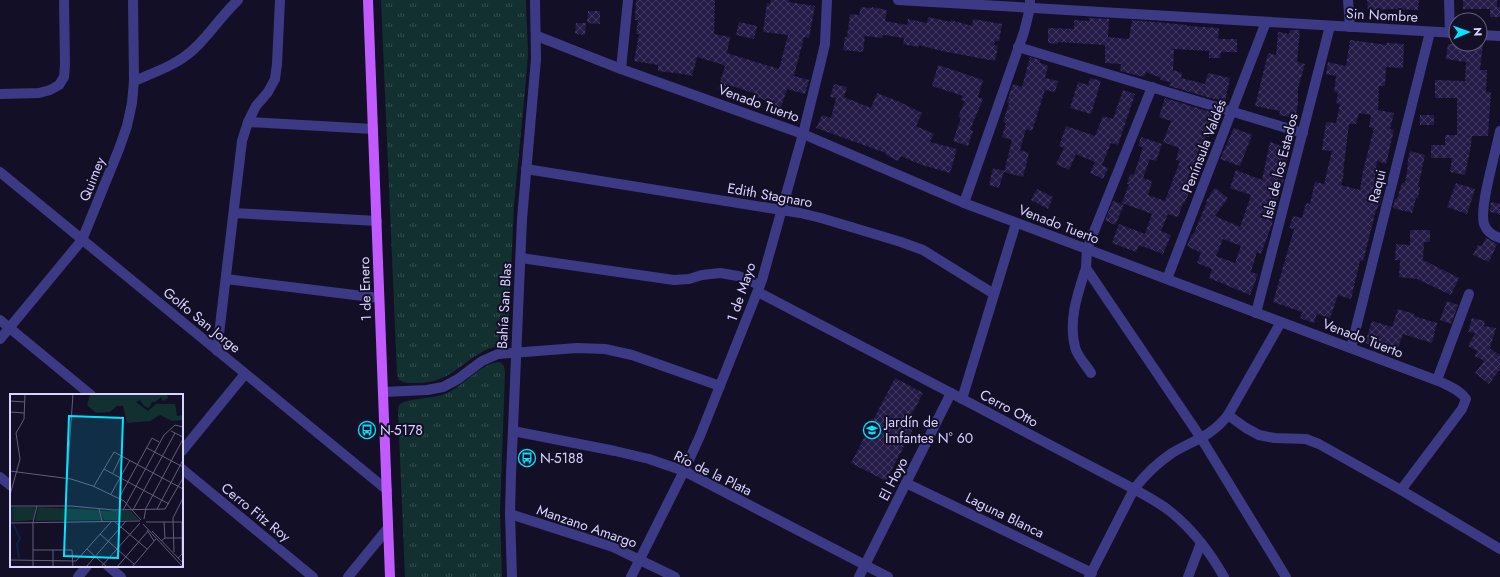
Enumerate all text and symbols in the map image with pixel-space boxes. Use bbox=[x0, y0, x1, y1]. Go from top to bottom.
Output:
street label: Sin Nombre bbox=[1345, 3, 1419, 27]
north arrow bbox=[1448, 12, 1488, 52]
text: N bbox=[1470, 27, 1486, 36]
street label: Venado Tuerto bbox=[716, 79, 803, 127]
street label: Península Valdés bbox=[1177, 96, 1231, 196]
street label: Isla de los Estados bbox=[1257, 111, 1303, 221]
street label: Quimey bbox=[74, 153, 110, 204]
street label: Raqui bbox=[1363, 167, 1391, 205]
street label: Edith Stagnaro bbox=[726, 178, 815, 212]
street label: Venado Tuerto bbox=[1016, 199, 1103, 249]
street label: 1 de Enero bbox=[354, 256, 376, 322]
street label: 1 de Mayo bbox=[722, 259, 761, 324]
street label: Bahía San Blas bbox=[492, 262, 516, 349]
street label: Golfo San Jorge bbox=[159, 283, 245, 357]
street label: Venado Tuerto bbox=[1320, 313, 1407, 363]
street label: Cerro Otto bbox=[976, 384, 1042, 432]
inset map bbox=[10, 394, 183, 567]
place label: Jardín de Imfantes N° 60 bbox=[883, 412, 973, 448]
bus stop icon: N-5178 bbox=[357, 420, 377, 440]
place label: N-5178 bbox=[380, 420, 423, 440]
school or university icon: Jardín de Imfantes N° 60 bbox=[862, 420, 882, 440]
street label: Río de la Plata bbox=[671, 445, 755, 501]
bus stop icon: N-5188 bbox=[517, 448, 537, 468]
place label: N-5188 bbox=[540, 448, 583, 468]
street label: El Hoyo bbox=[874, 454, 913, 504]
street label: Cerro Fitz Roy bbox=[217, 478, 296, 547]
street label: Laguna Blanca bbox=[962, 487, 1048, 543]
street label: Manzano Amargo bbox=[534, 499, 640, 553]

